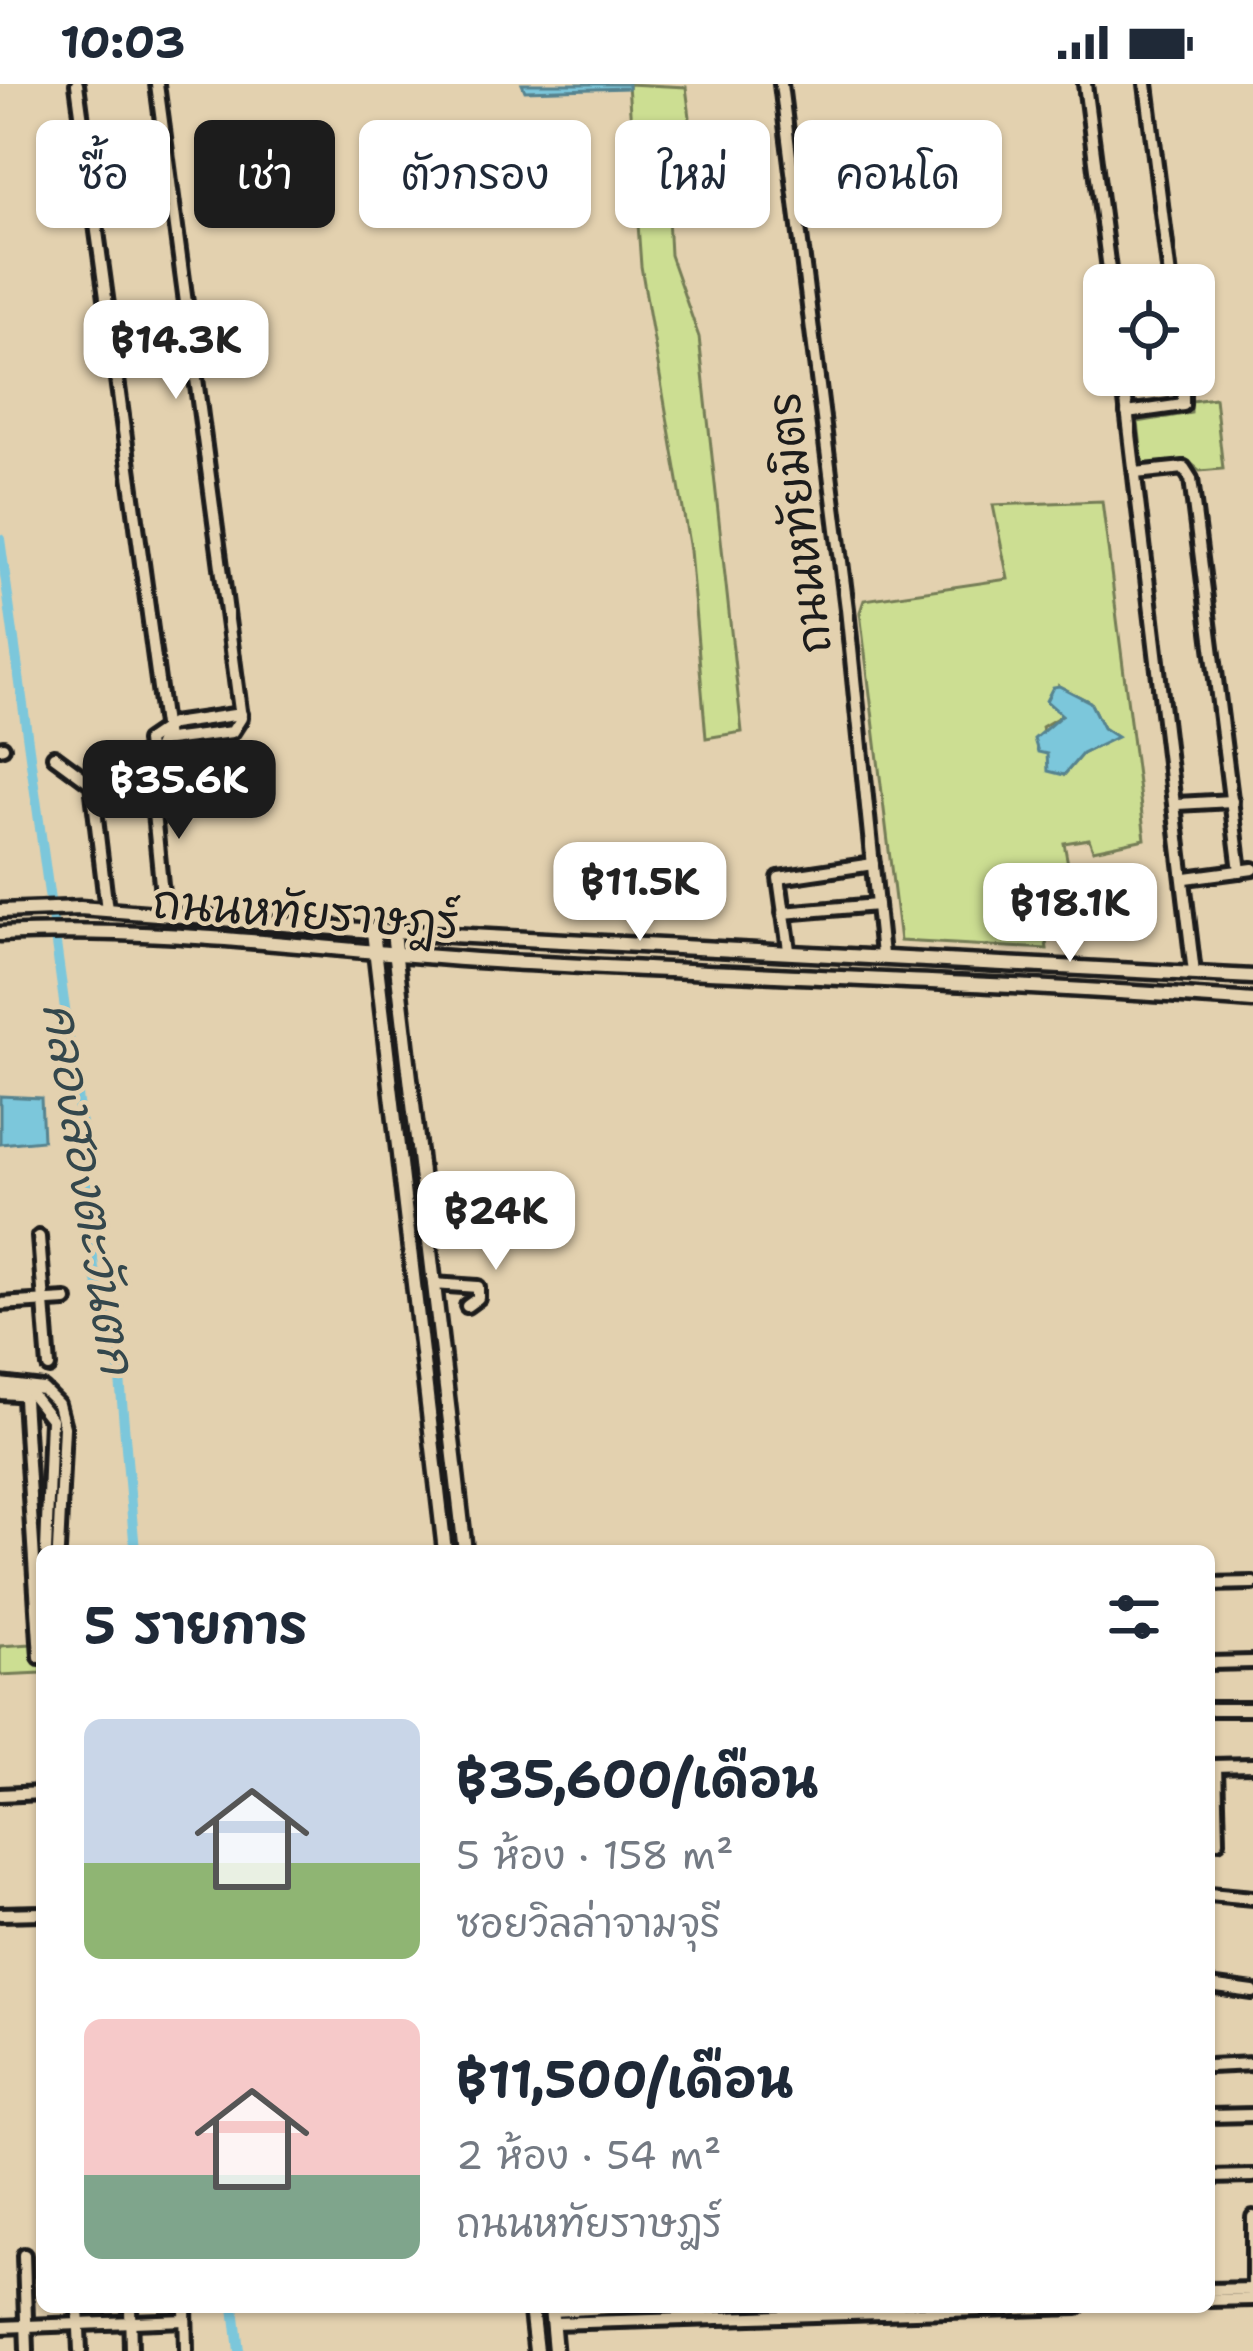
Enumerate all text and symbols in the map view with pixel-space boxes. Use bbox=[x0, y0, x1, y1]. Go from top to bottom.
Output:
text: 10:03 bbox=[60, 12, 186, 72]
chip: ซื้อ bbox=[36, 120, 170, 228]
chip: เช่า bbox=[194, 120, 335, 228]
chip: ตัวกรอง bbox=[359, 120, 591, 228]
chip: ใหม่ bbox=[615, 120, 770, 228]
chip: คอนโด bbox=[794, 120, 1002, 228]
map controls bbox=[1083, 264, 1215, 396]
button: locate bbox=[1083, 264, 1215, 396]
pin: ฿14.3K bbox=[78, 300, 274, 402]
text: ฿14.3K bbox=[111, 313, 241, 365]
street label: ถนนหทัยมิตร bbox=[753, 389, 845, 657]
pin: ฿35.6K bbox=[81, 740, 277, 842]
text: ฿35.6K bbox=[110, 753, 248, 805]
pin: ฿11.5K bbox=[542, 842, 738, 944]
text: ฿11.5K bbox=[580, 855, 700, 907]
pin: ฿18.1K bbox=[972, 863, 1168, 965]
street label: ถนนหทัยราษฎร์ bbox=[151, 871, 461, 954]
text: ฿18.1K bbox=[1010, 876, 1130, 928]
water label: คลองสองตะวันตก bbox=[28, 998, 150, 1381]
pin: ฿24K bbox=[425, 1171, 567, 1273]
text: ฿24K bbox=[444, 1184, 548, 1236]
icon: filters bbox=[1101, 1584, 1167, 1650]
text: 5 รายการ bbox=[84, 1591, 308, 1659]
text: ฿35,600/เดือน bbox=[456, 1745, 819, 1813]
icon: home bbox=[180, 1767, 324, 1911]
text: 5 ห้อง · 158 m² bbox=[456, 1829, 734, 1881]
text: ซอยวิลล่าจามจุรี bbox=[456, 1897, 720, 1949]
text: ฿11,500/เดือน bbox=[456, 2045, 793, 2113]
icon: home bbox=[180, 2067, 324, 2211]
text: 2 ห้อง · 54 m² bbox=[456, 2129, 721, 2181]
text: ถนนหทัยราษฎร์ bbox=[456, 2197, 722, 2249]

